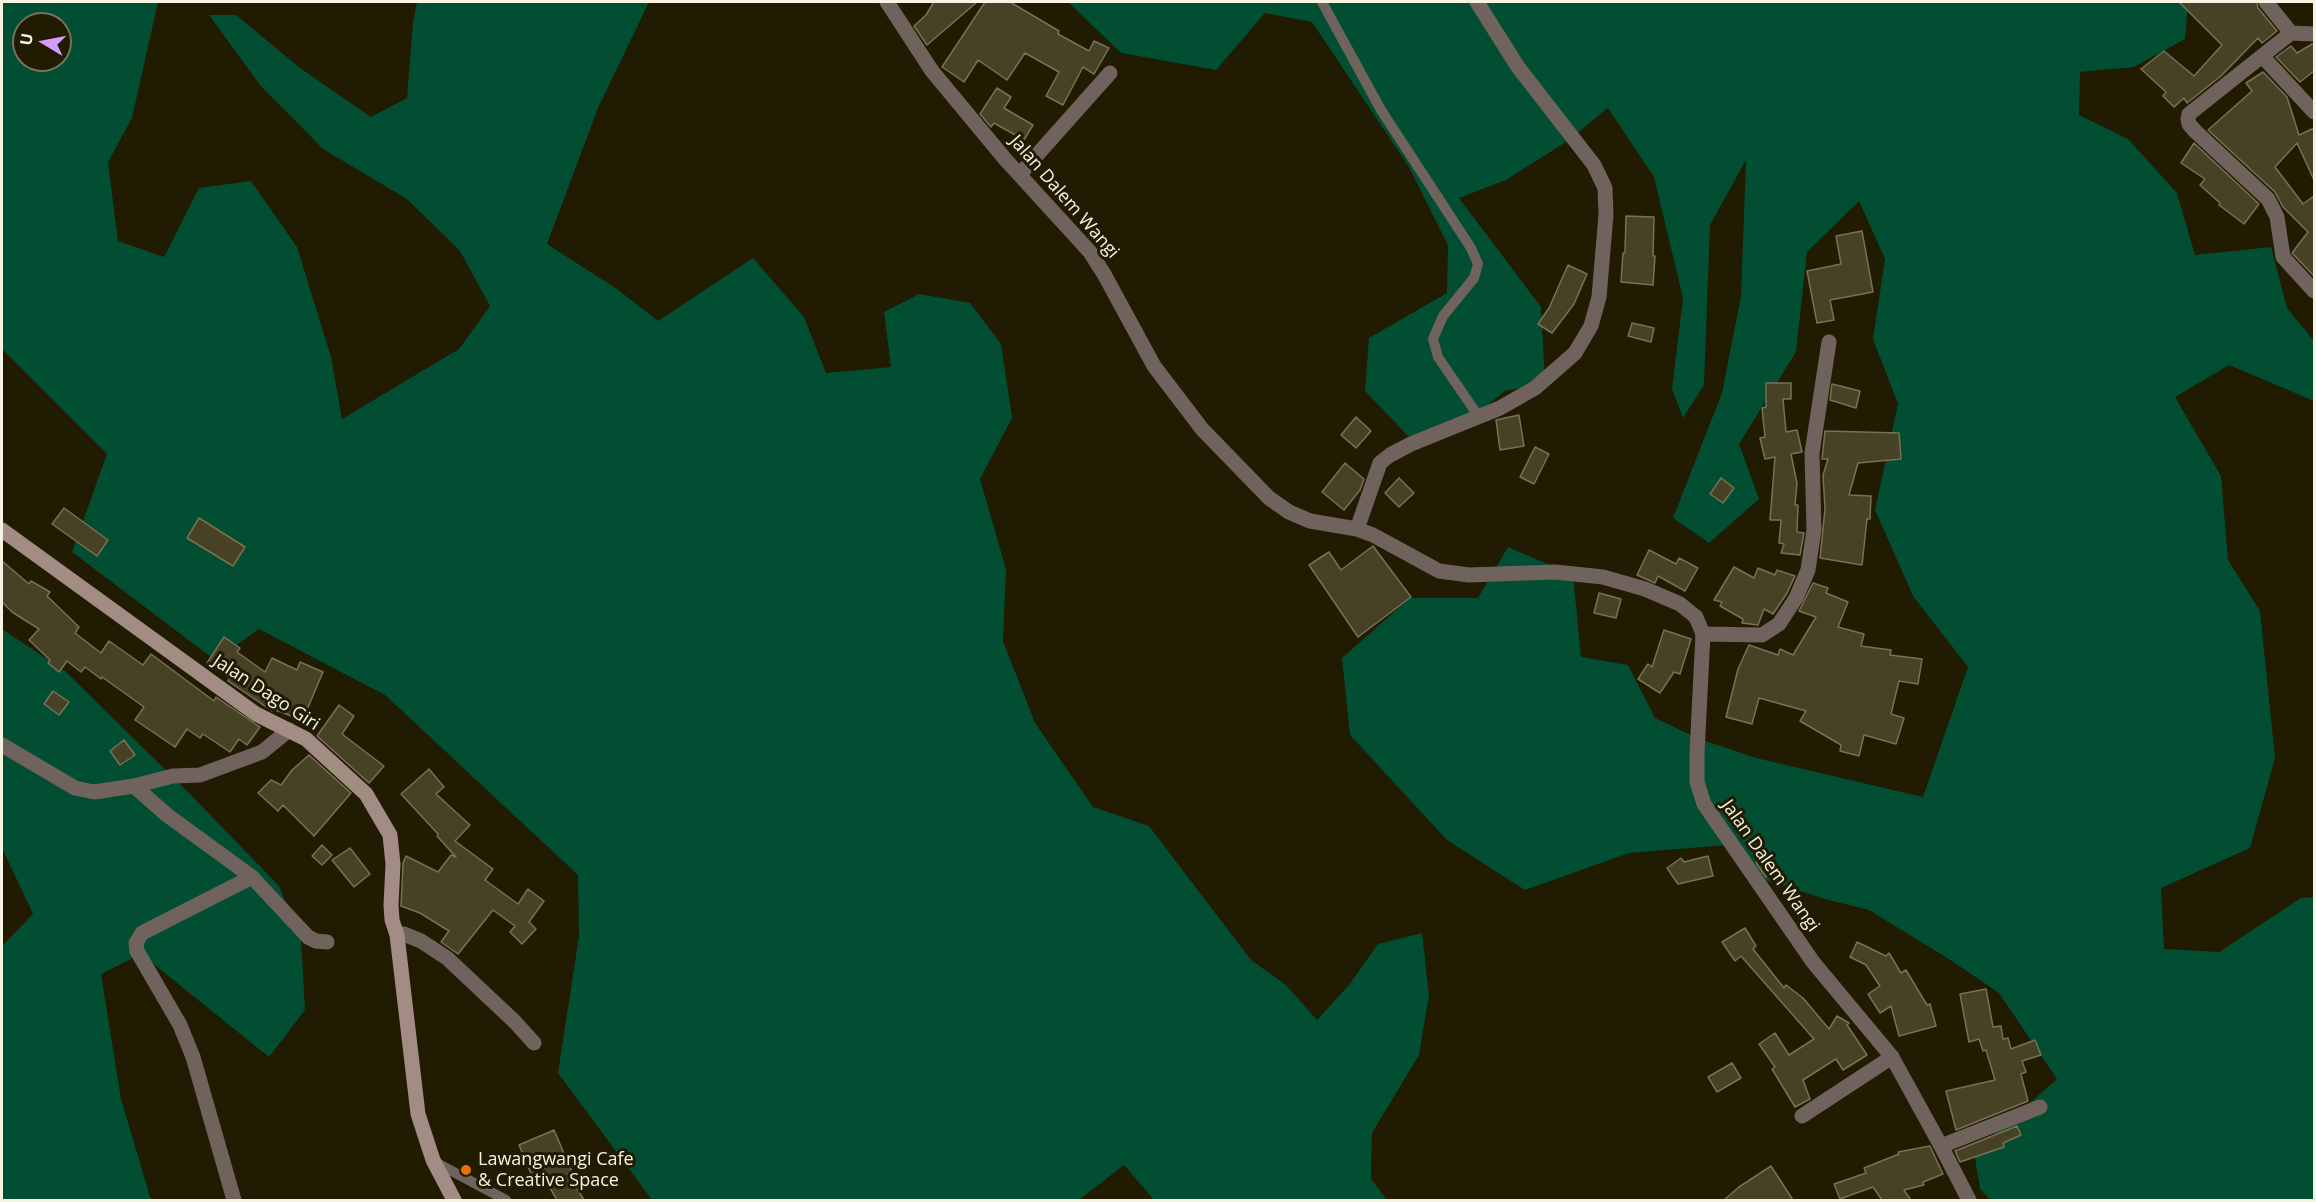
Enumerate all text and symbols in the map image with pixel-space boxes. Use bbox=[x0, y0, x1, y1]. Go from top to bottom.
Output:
north arrow bbox=[12, 12, 72, 72]
text: U bbox=[14, 31, 38, 47]
street label: Jalan Dalem Wangi bbox=[1005, 131, 1123, 263]
street label: Jalan Dago Giri bbox=[209, 650, 323, 736]
street label: Jalan Dalem Wangi bbox=[1716, 796, 1824, 936]
place label: Lawangwangi Cafe & Creative Space bbox=[478, 1149, 634, 1192]
marker: Lawangwangi Cafe & Creative Space bbox=[459, 1163, 473, 1177]

